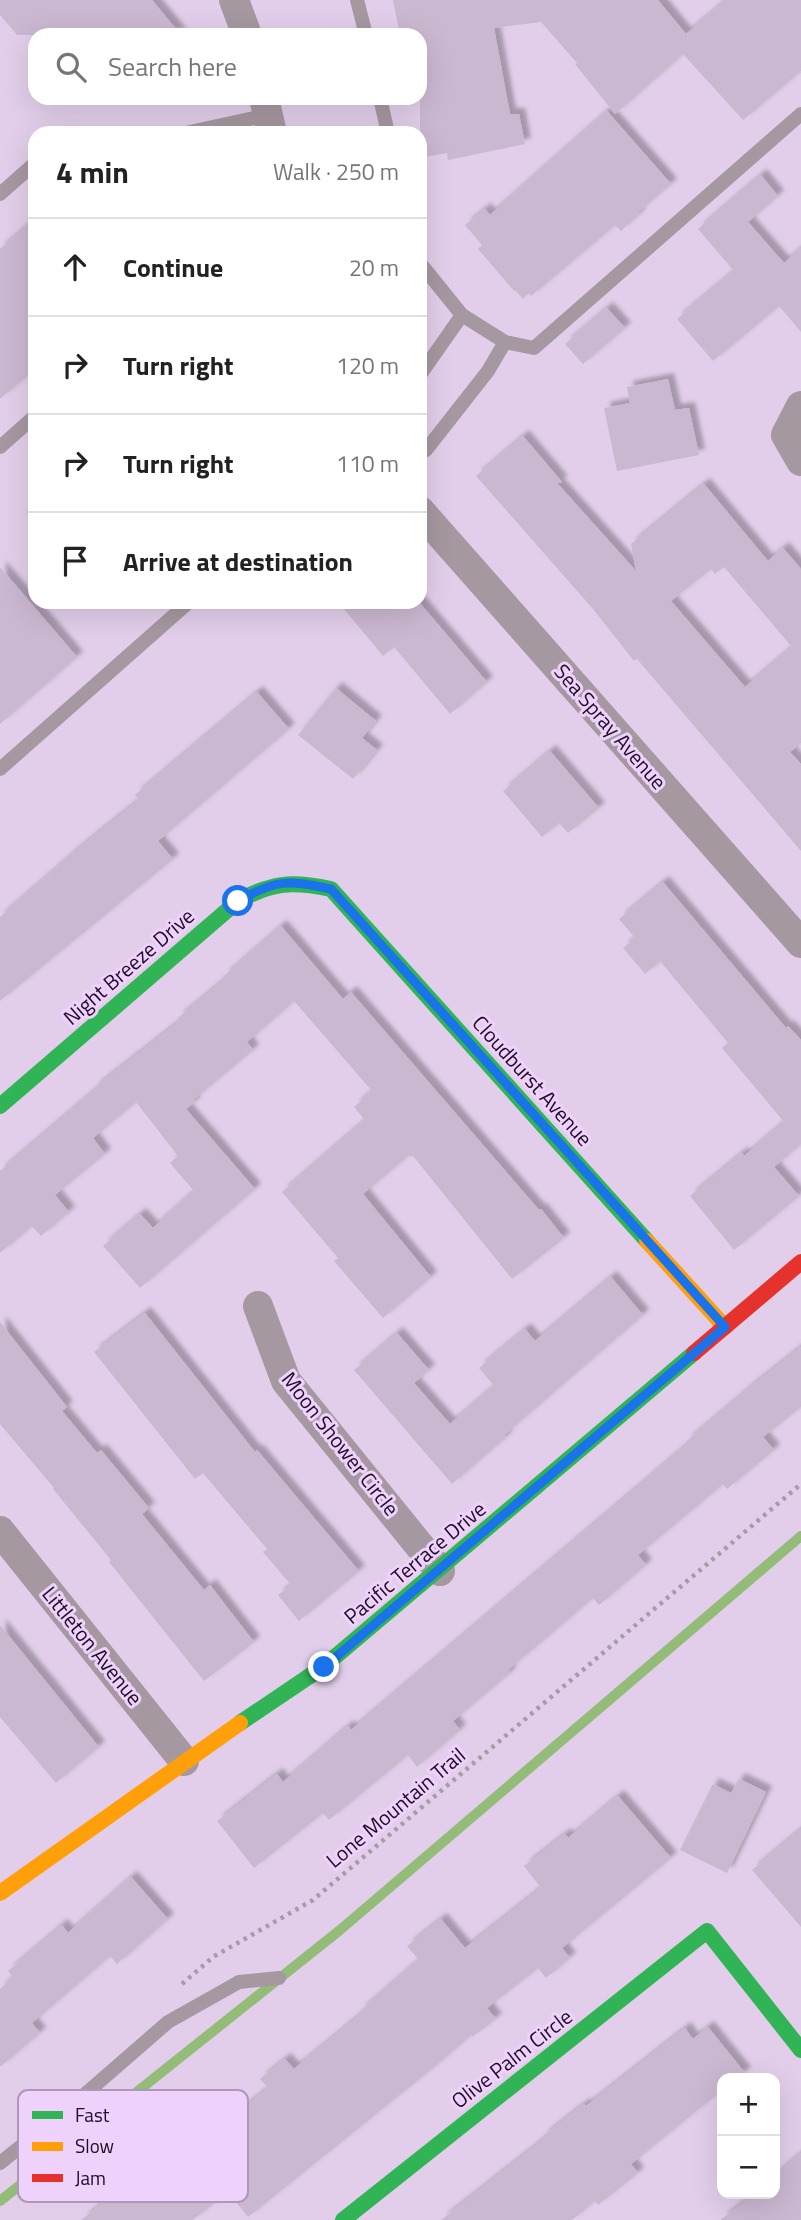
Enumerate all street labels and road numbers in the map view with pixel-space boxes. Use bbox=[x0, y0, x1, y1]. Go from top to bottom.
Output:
street label: Sea Spray Avenue bbox=[547, 656, 675, 796]
street label: Night Breeze Drive bbox=[56, 900, 201, 1032]
street label: Cloudburst Avenue bbox=[465, 1008, 600, 1153]
street label: Moon Shower Circle bbox=[274, 1364, 407, 1522]
street label: Pacific Terrace Drive bbox=[336, 1493, 492, 1631]
street label: Littleton Avenue bbox=[35, 1579, 151, 1712]
street label: Lone Mountain Trail bbox=[319, 1739, 472, 1875]
street label: Olive Palm Circle bbox=[444, 2001, 579, 2116]

